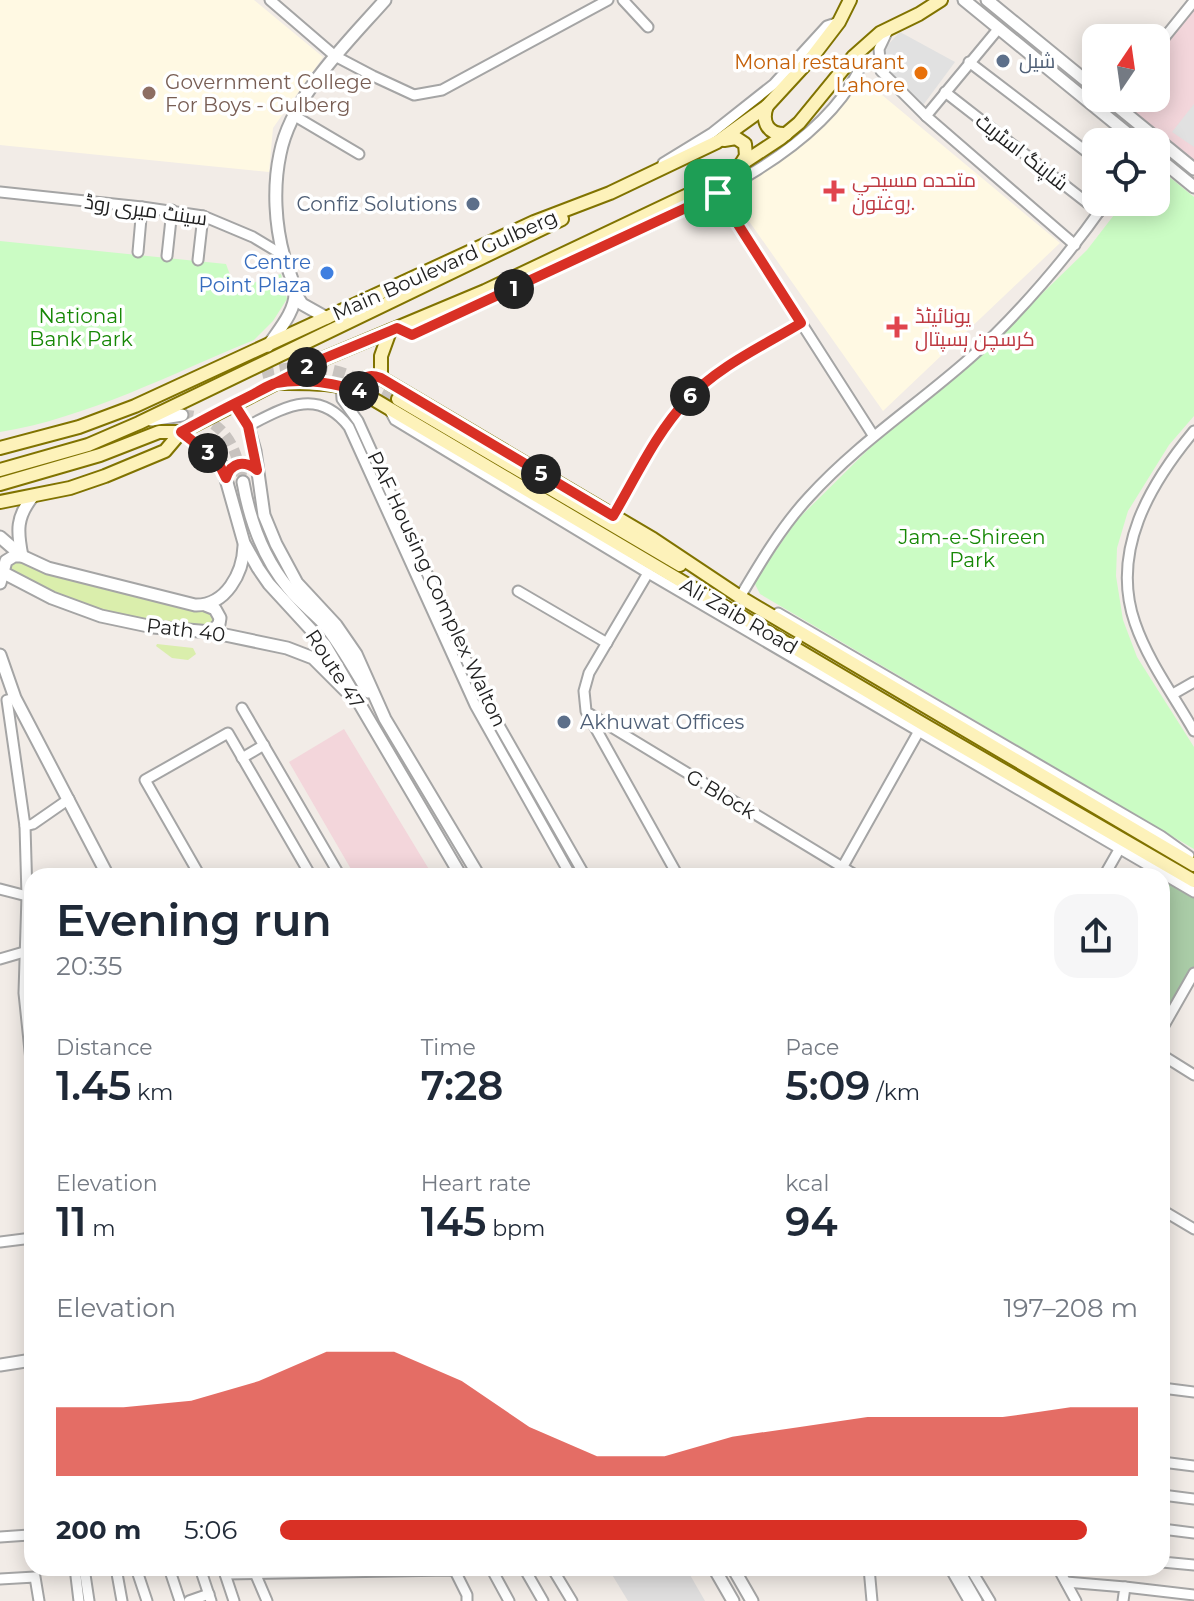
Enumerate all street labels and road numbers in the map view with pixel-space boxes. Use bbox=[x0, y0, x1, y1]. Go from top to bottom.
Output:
street label: شاپنگ اسٹریٹ bbox=[970, 108, 1073, 196]
street label: سینٹ میری روڈ bbox=[83, 190, 209, 231]
street label: Main Boulevard Gulberg bbox=[329, 205, 561, 325]
street label: PAF Housing Complex Walton bbox=[362, 447, 512, 731]
street label: Ali Zaib Road bbox=[676, 573, 802, 659]
street label: Path 40 bbox=[145, 613, 227, 647]
street label: Route 47 bbox=[301, 625, 369, 713]
street label: G Block bbox=[682, 764, 760, 824]

